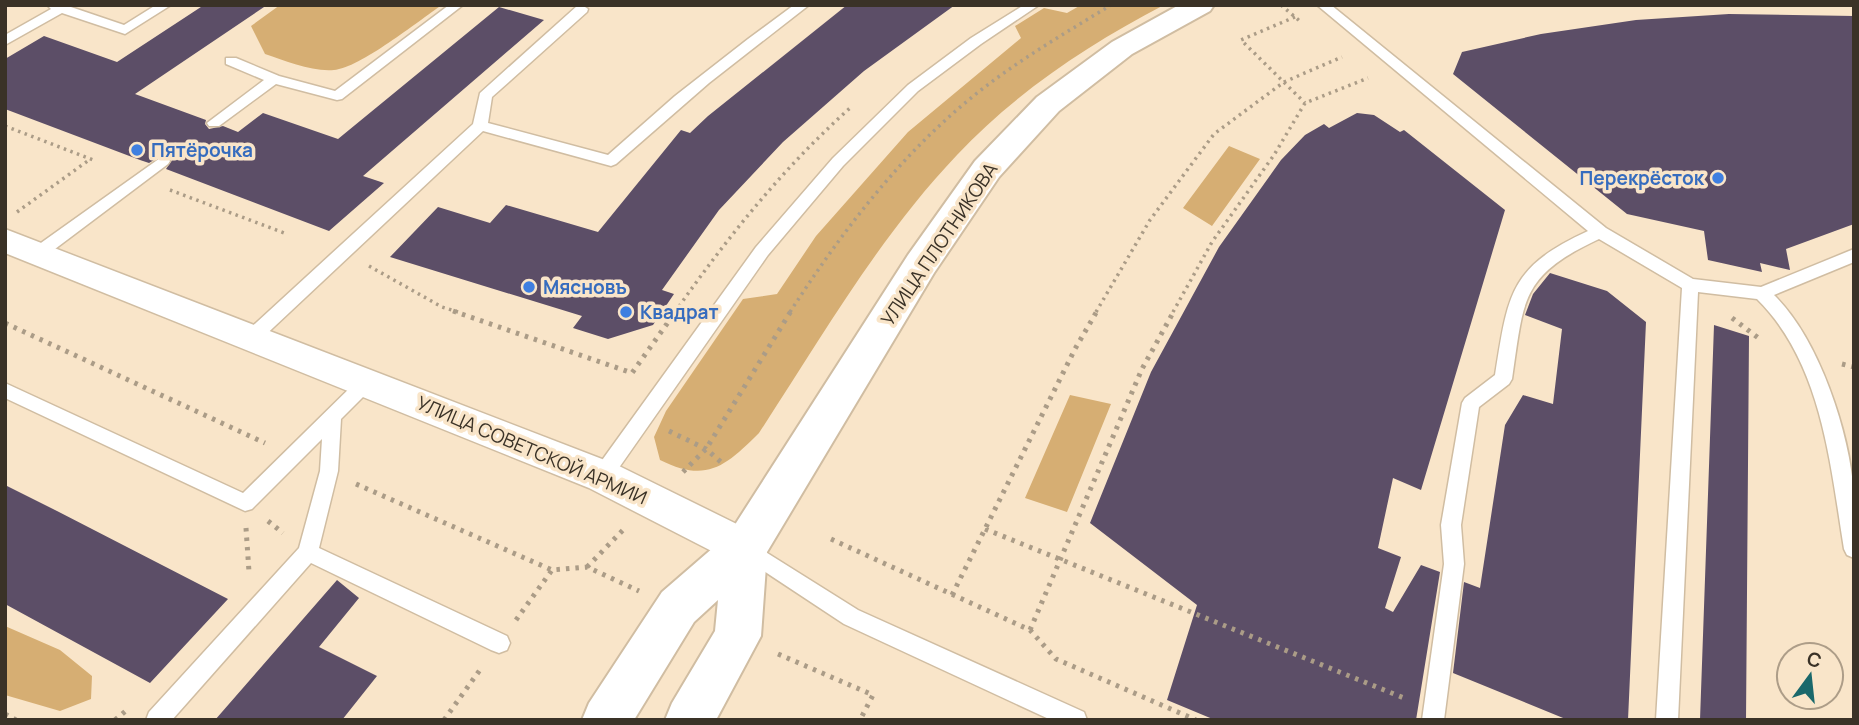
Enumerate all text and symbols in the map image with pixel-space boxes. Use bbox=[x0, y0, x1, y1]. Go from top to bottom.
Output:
place label: Пятёрочка bbox=[151, 137, 253, 163]
marker: Пятёрочка bbox=[129, 142, 145, 158]
street label: УЛИЦА ПЛОТНИКОВА bbox=[875, 157, 1003, 331]
place label: Перекрёсток bbox=[1580, 165, 1705, 191]
marker: Перекрёсток bbox=[1710, 170, 1726, 186]
place label: Мясновъ bbox=[543, 274, 627, 300]
marker: Мясновъ bbox=[521, 279, 537, 295]
place label: Квадрат bbox=[640, 299, 719, 325]
marker: Квадрат bbox=[618, 304, 634, 320]
street label: УЛИЦА СОВЕТСКОЙ АРМИИ bbox=[413, 390, 651, 510]
north arrow bbox=[1775, 641, 1845, 711]
text: С bbox=[1804, 645, 1825, 674]

